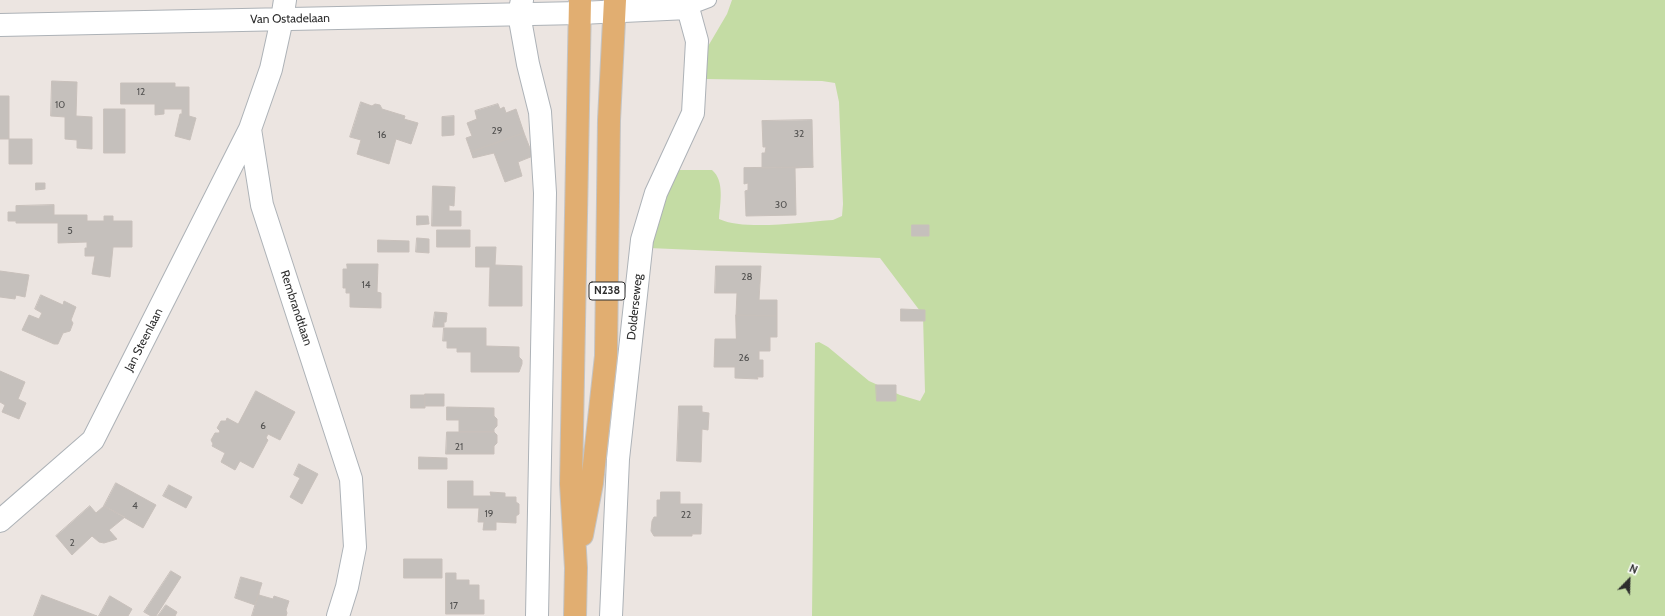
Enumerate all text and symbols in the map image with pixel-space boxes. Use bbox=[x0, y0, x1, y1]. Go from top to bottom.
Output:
street label: Van Ostadelaan bbox=[250, 11, 330, 27]
house number: 12 bbox=[137, 86, 145, 98]
house number: 10 bbox=[55, 99, 65, 111]
house number: 29 bbox=[492, 125, 502, 137]
house number: 32 bbox=[794, 128, 804, 140]
house number: 16 bbox=[378, 129, 386, 141]
house number: 30 bbox=[775, 199, 787, 211]
house number: 5 bbox=[67, 225, 73, 237]
street label: Rembrandtlaan bbox=[277, 269, 315, 347]
house number: 28 bbox=[741, 271, 753, 283]
street label: Dolderseweg bbox=[624, 273, 646, 341]
house number: 14 bbox=[361, 279, 371, 291]
road number: N238 bbox=[589, 282, 625, 300]
street label: Jan Steenlaan bbox=[122, 306, 166, 374]
house number: 26 bbox=[739, 352, 749, 364]
house number: 6 bbox=[260, 420, 266, 432]
house number: 21 bbox=[455, 441, 463, 453]
house number: 4 bbox=[132, 500, 138, 512]
house number: 19 bbox=[485, 508, 493, 520]
house number: 22 bbox=[681, 509, 691, 521]
house number: 2 bbox=[69, 537, 75, 549]
north arrow bbox=[1609, 560, 1649, 600]
text: N bbox=[1627, 561, 1640, 577]
house number: 17 bbox=[450, 600, 458, 612]

